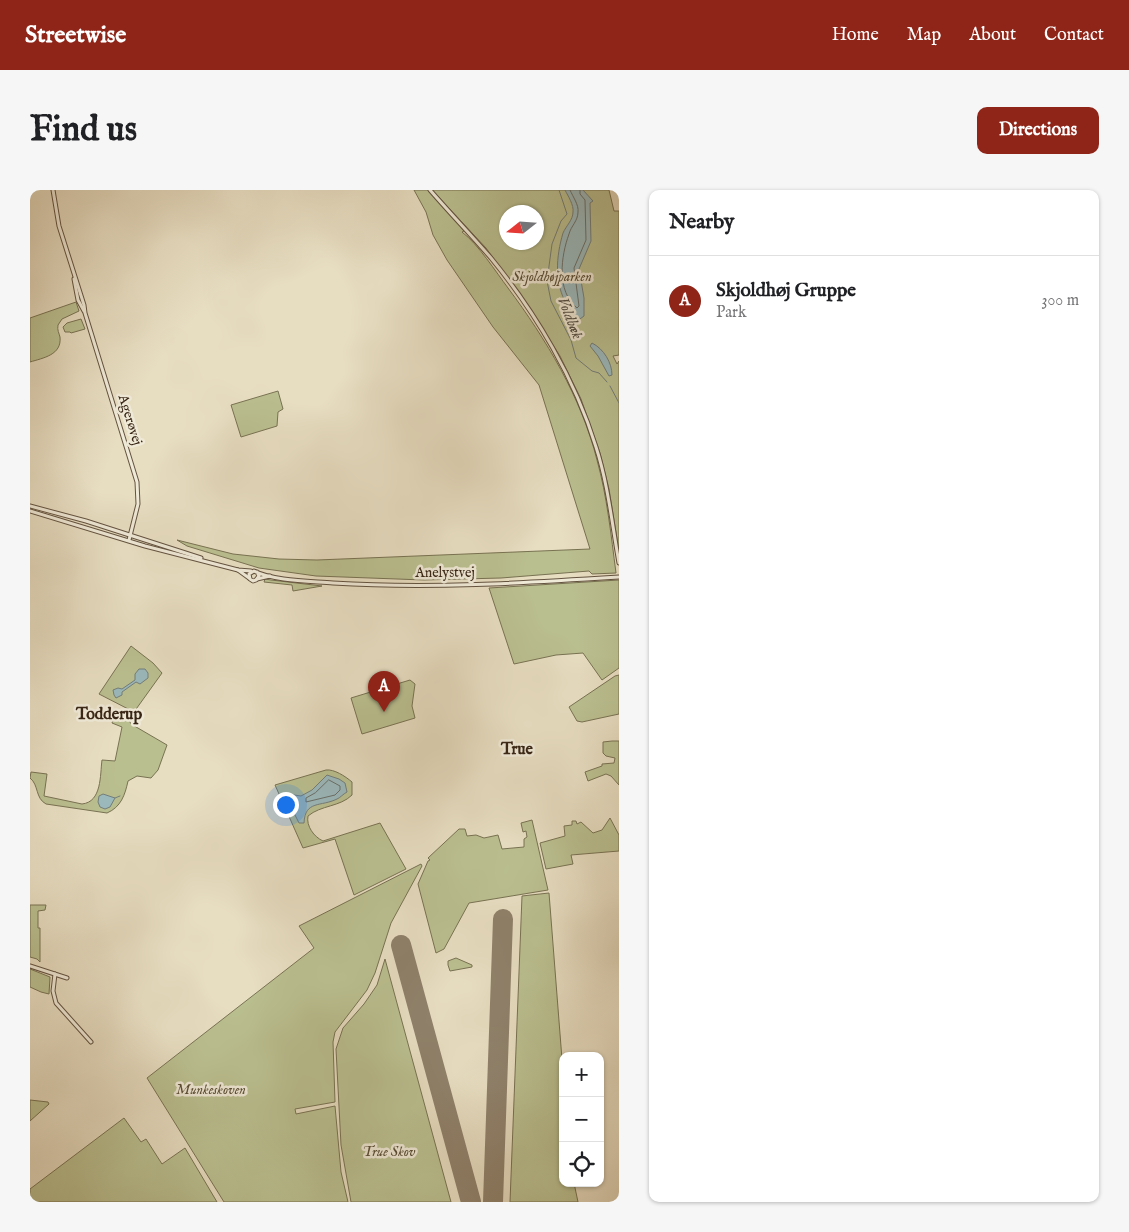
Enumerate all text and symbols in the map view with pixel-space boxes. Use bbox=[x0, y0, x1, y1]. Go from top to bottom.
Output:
text: Streetwise bbox=[25, 20, 126, 51]
text: Home bbox=[832, 24, 879, 47]
text: Map bbox=[907, 24, 941, 47]
text: About bbox=[969, 24, 1016, 47]
text: Contact bbox=[1044, 24, 1104, 47]
button: Directions bbox=[977, 107, 1099, 154]
text: Find us bbox=[30, 108, 137, 153]
north arrow bbox=[499, 205, 544, 250]
text: Nearby bbox=[669, 209, 734, 236]
park label: Skjoldhøjparken bbox=[512, 268, 592, 286]
text: Skjoldhøj Gruppe bbox=[716, 279, 856, 303]
text: A bbox=[680, 291, 690, 311]
text: 300 m bbox=[1041, 291, 1079, 311]
water label: Voldbæk bbox=[553, 294, 587, 342]
text: Park bbox=[716, 303, 746, 323]
street label: Agerøvej bbox=[114, 392, 146, 447]
street label: Anelystvej bbox=[414, 564, 475, 582]
pin: A bbox=[368, 671, 400, 712]
district label: Todderup bbox=[75, 705, 142, 725]
district label: True bbox=[500, 740, 534, 760]
your location bbox=[273, 792, 299, 818]
map controls bbox=[559, 1052, 604, 1187]
button: + bbox=[559, 1052, 604, 1097]
park label: Munkeskoven bbox=[176, 1081, 246, 1099]
button: − bbox=[559, 1097, 604, 1142]
button: locate bbox=[559, 1142, 604, 1187]
park label: True Skov bbox=[363, 1143, 416, 1161]

